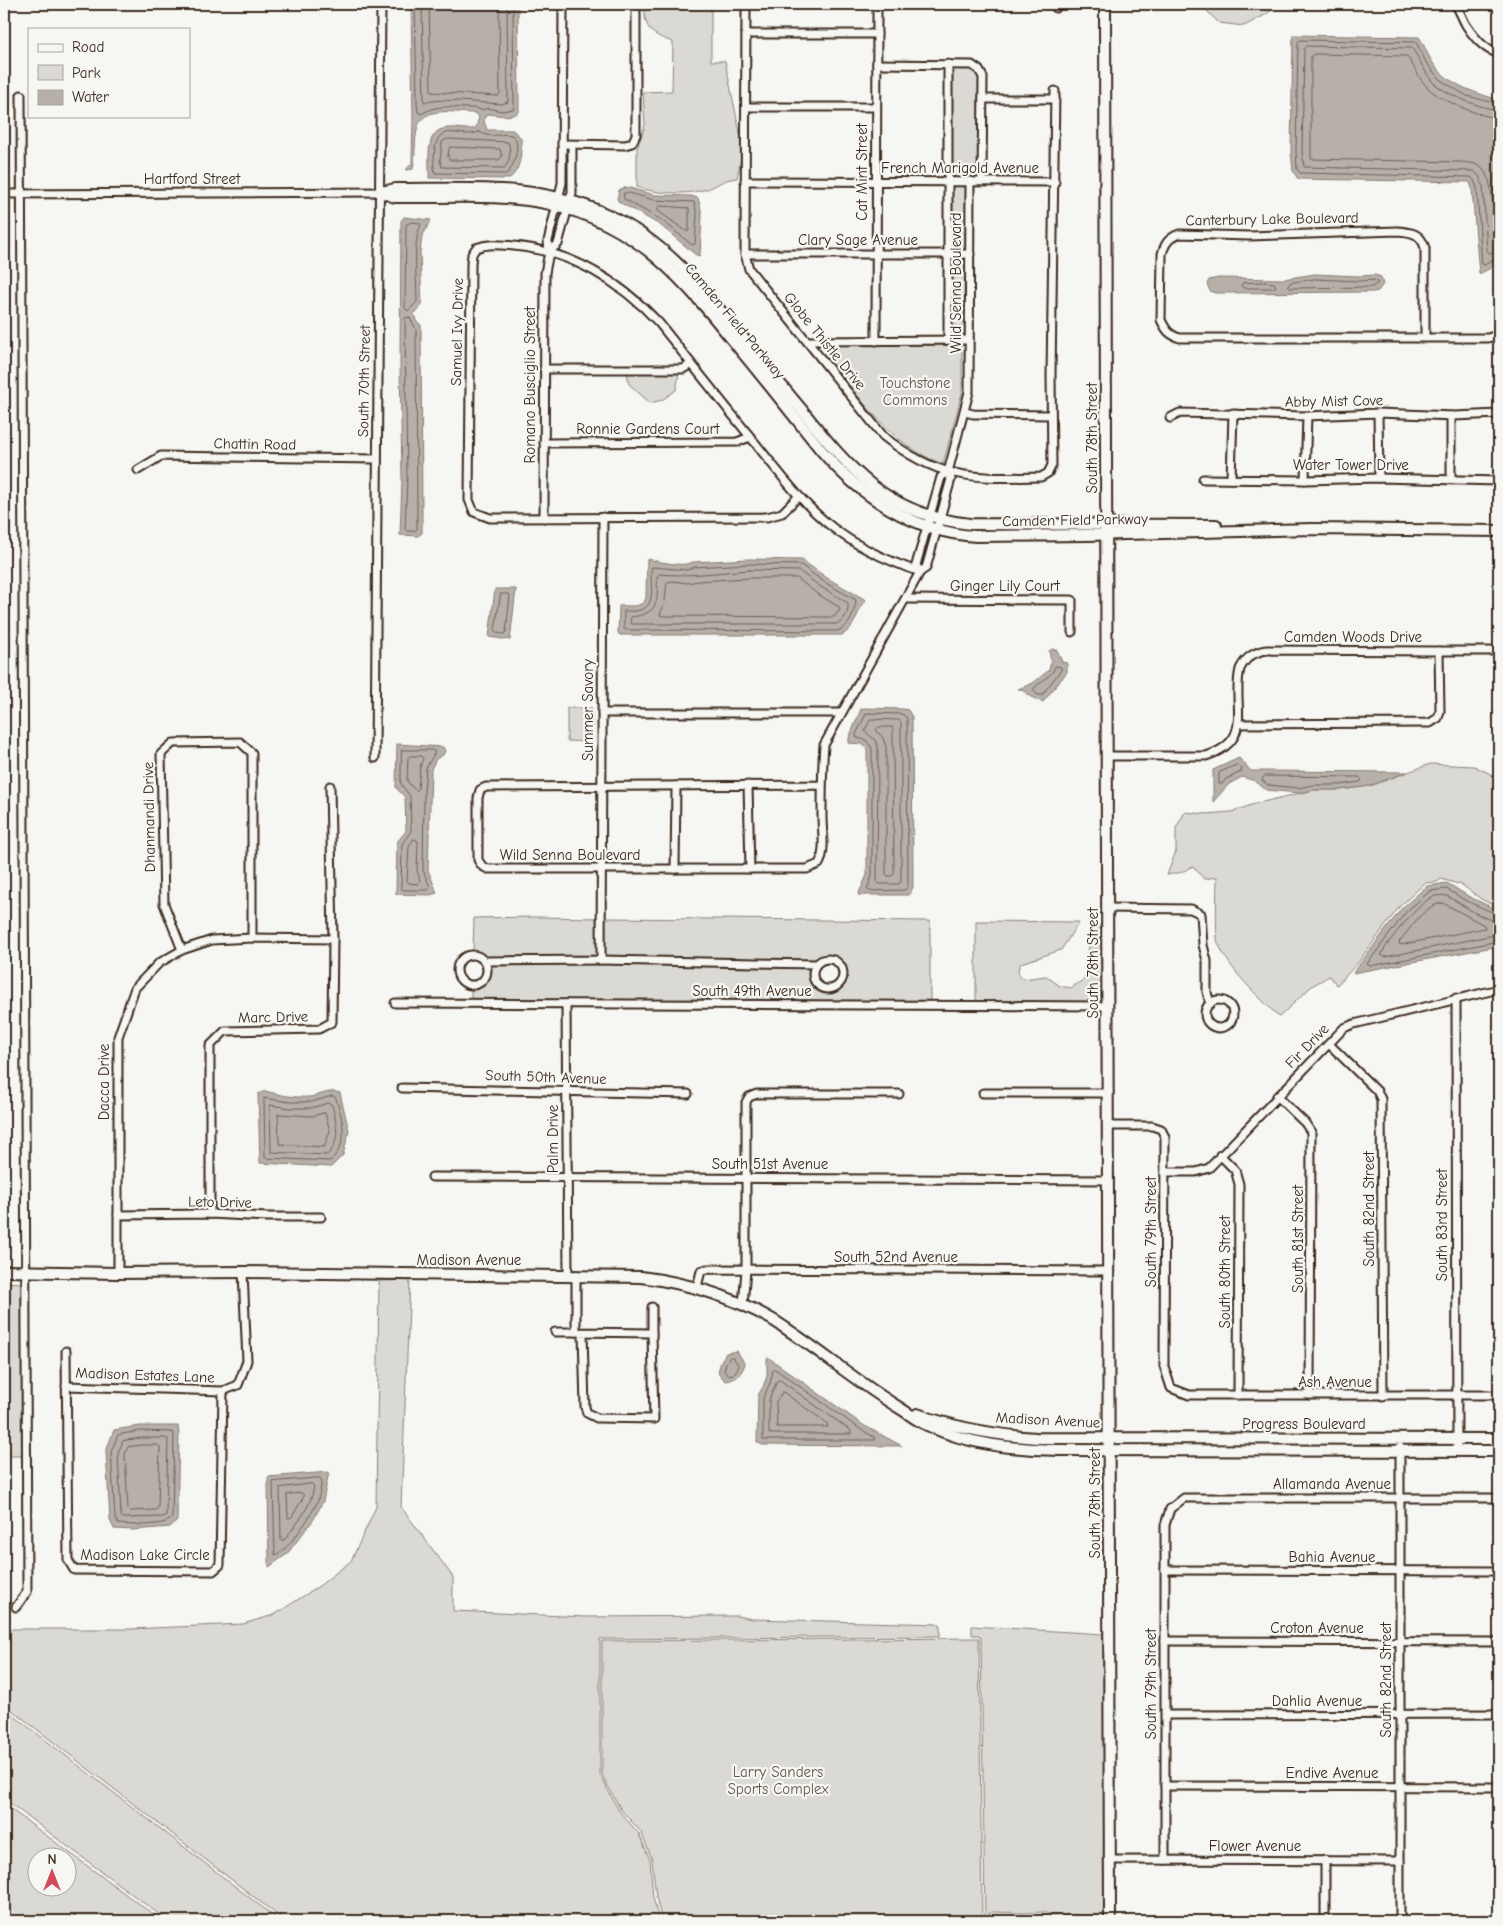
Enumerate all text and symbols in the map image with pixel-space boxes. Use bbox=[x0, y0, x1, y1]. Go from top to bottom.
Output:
legend bbox=[28, 28, 190, 118]
text: Road bbox=[72, 38, 104, 56]
text: Park bbox=[72, 64, 101, 82]
text: Water bbox=[72, 88, 109, 106]
street label: Cat Mint Street bbox=[853, 123, 871, 221]
street label: French Marigold Avenue bbox=[881, 159, 1039, 177]
street label: Hartford Street bbox=[144, 170, 241, 188]
street label: Canterbury Lake Boulevard bbox=[1185, 208, 1359, 230]
street label: Wild Senna Boulevard bbox=[947, 213, 965, 353]
street label: Clary Sage Avenue bbox=[798, 231, 919, 249]
street label: Camden Field Parkway bbox=[681, 259, 789, 383]
street label: Samuel Ivy Drive bbox=[447, 277, 467, 386]
street label: Globe Thistle Drive bbox=[780, 289, 870, 394]
street label: Romano Busciglio Street bbox=[521, 306, 539, 464]
street label: South 70th Street bbox=[354, 324, 374, 437]
park label: Touchstone Commons bbox=[879, 374, 951, 409]
street label: South 78th Street bbox=[1083, 382, 1101, 493]
street label: Abby Mist Cove bbox=[1285, 391, 1384, 411]
street label: Ronnie Gardens Court bbox=[576, 420, 720, 438]
street label: Chattin Road bbox=[214, 434, 296, 454]
street label: Water Tower Drive bbox=[1293, 456, 1409, 474]
street label: Camden Field Parkway bbox=[1002, 510, 1148, 530]
street label: Ginger Lily Court bbox=[950, 577, 1061, 595]
street label: Camden Woods Drive bbox=[1284, 628, 1422, 646]
street label: Summer Savory bbox=[579, 659, 597, 761]
street label: Dhanmandi Drive bbox=[139, 761, 159, 872]
street label: Wild Senna Boulevard bbox=[500, 846, 640, 864]
street label: South 78th Street bbox=[1084, 907, 1102, 1018]
street label: South 49th Avenue bbox=[692, 982, 812, 1000]
street label: Marc Drive bbox=[238, 1007, 309, 1027]
street label: Fir Drive bbox=[1281, 1020, 1333, 1072]
street label: Dacca Drive bbox=[95, 1043, 113, 1120]
street label: South 50th Avenue bbox=[485, 1066, 608, 1088]
street label: Palm Drive bbox=[544, 1104, 562, 1173]
street label: South 82nd Street bbox=[1360, 1150, 1378, 1267]
street label: South 51st Avenue bbox=[712, 1155, 829, 1173]
street label: South 83rd Street bbox=[1433, 1168, 1451, 1281]
street label: South 79th Street bbox=[1142, 1176, 1160, 1288]
street label: South 81st Street bbox=[1289, 1184, 1307, 1293]
street label: Leto Drive bbox=[188, 1192, 253, 1212]
street label: South 80th Street bbox=[1216, 1215, 1234, 1328]
street label: South 52nd Avenue bbox=[834, 1248, 959, 1266]
street label: Madison Avenue bbox=[417, 1251, 522, 1269]
street label: Madison Estates Lane bbox=[75, 1364, 215, 1386]
street label: Ash Avenue bbox=[1298, 1373, 1372, 1391]
street label: Madison Avenue bbox=[995, 1408, 1101, 1432]
street label: Progress Boulevard bbox=[1242, 1415, 1366, 1433]
street label: South 78th Street bbox=[1086, 1447, 1104, 1558]
street label: Allamanda Avenue bbox=[1273, 1475, 1391, 1493]
street label: Madison Lake Circle bbox=[80, 1546, 210, 1564]
street label: Bahia Avenue bbox=[1289, 1548, 1376, 1566]
street label: Croton Avenue bbox=[1270, 1619, 1364, 1637]
street label: South 82nd Street bbox=[1377, 1621, 1395, 1738]
street label: South 79th Street bbox=[1142, 1628, 1160, 1740]
street label: Dahlia Avenue bbox=[1272, 1692, 1363, 1710]
park label: Larry Sanders Sports Complex bbox=[727, 1763, 829, 1798]
street label: Endive Avenue bbox=[1286, 1764, 1379, 1782]
street label: Flower Avenue bbox=[1209, 1837, 1302, 1855]
north arrow bbox=[28, 1848, 78, 1898]
text: N bbox=[47, 1851, 57, 1868]

